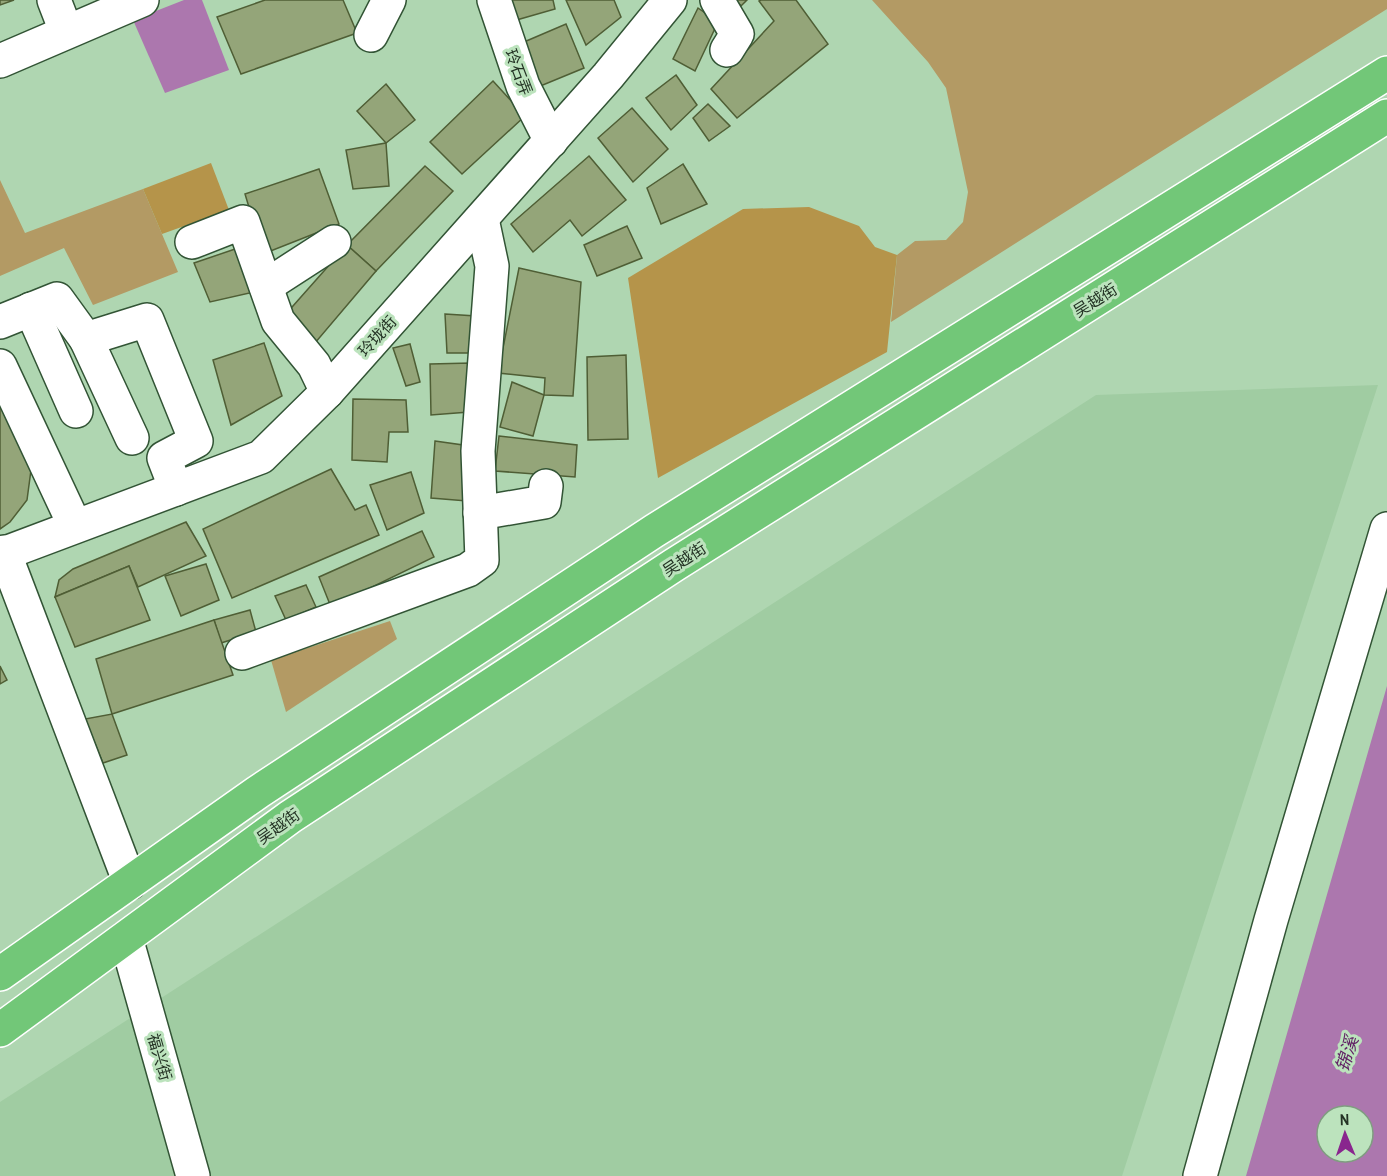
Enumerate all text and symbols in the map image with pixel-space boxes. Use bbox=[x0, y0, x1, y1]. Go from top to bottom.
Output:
street label: 玲石弄 bbox=[500, 46, 538, 98]
street label: 吴越街 bbox=[1069, 278, 1121, 322]
street label: 玲珑街 bbox=[353, 311, 401, 361]
street label: 吴越街 bbox=[658, 537, 710, 581]
street label: 吴越街 bbox=[252, 803, 304, 849]
street label: 福兴街 bbox=[143, 1031, 177, 1083]
water label: 锦溪 bbox=[1329, 1031, 1365, 1075]
north arrow bbox=[1315, 1104, 1375, 1164]
text: N bbox=[1339, 1108, 1350, 1130]

